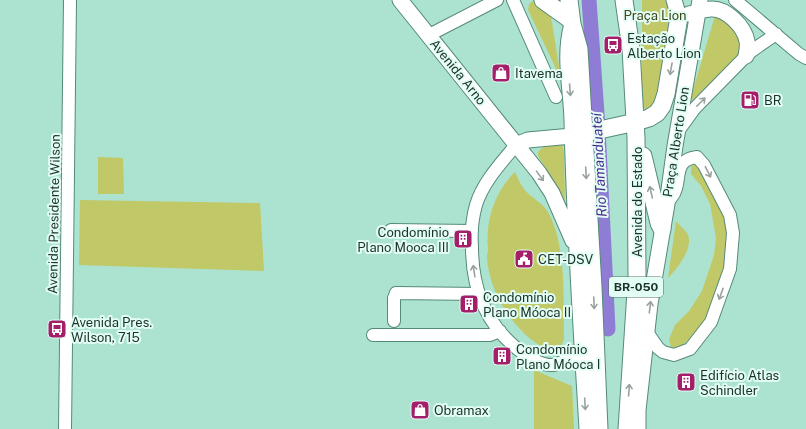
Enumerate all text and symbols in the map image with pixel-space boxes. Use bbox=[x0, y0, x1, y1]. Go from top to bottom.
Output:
park label: Praça Lion bbox=[623, 8, 687, 23]
place label: Estação Alberto Lion bbox=[627, 31, 701, 61]
bus stop icon: Estação Alberto Lion bbox=[602, 34, 624, 56]
street label: Avenida Arno bbox=[427, 36, 489, 108]
shop icon: Itavema bbox=[490, 62, 512, 84]
one-way arrow bbox=[666, 62, 674, 75]
place label: Itavema bbox=[515, 66, 563, 81]
one-way arrow bbox=[566, 83, 573, 96]
street label: Praça Alberto Lion bbox=[660, 86, 692, 198]
fuel station icon: BR bbox=[739, 89, 761, 111]
place label: BR bbox=[764, 93, 782, 108]
one-way arrow bbox=[696, 97, 706, 107]
water label: Rio Tamanduateí bbox=[588, 111, 610, 217]
street label: Avenida Presidente Wilson bbox=[45, 134, 63, 294]
street label: Avenida do Estado bbox=[630, 147, 645, 257]
one-way arrow bbox=[583, 166, 590, 179]
one-way arrow bbox=[705, 166, 712, 178]
one-way arrow bbox=[536, 170, 544, 181]
one-way arrow bbox=[647, 185, 655, 198]
place label: Condomínio Plano Mooca III bbox=[357, 225, 449, 255]
building icon: Condomínio Plano Mooca III bbox=[452, 228, 474, 250]
public building icon: CET-DSV bbox=[513, 248, 535, 270]
place label: CET-DSV bbox=[538, 252, 593, 267]
one-way arrow bbox=[469, 265, 477, 278]
road number: BR-050 bbox=[609, 277, 663, 297]
one-way arrow bbox=[717, 288, 724, 301]
place label: Condomínio Plano Móoca II bbox=[483, 290, 571, 320]
building icon: Condomínio Plano Móoca II bbox=[458, 293, 480, 315]
one-way arrow bbox=[590, 296, 597, 309]
one-way arrow bbox=[646, 301, 654, 314]
place label: Avenida Pres. Wilson, 715 bbox=[71, 315, 152, 345]
bus stop icon: Avenida Pres. Wilson, 715 bbox=[46, 318, 68, 340]
place label: Condomínio Plano Móoca I bbox=[516, 342, 600, 372]
building icon: Condomínio Plano Móoca I bbox=[491, 345, 513, 367]
place label: Edifício Atlas Schindler bbox=[700, 368, 779, 398]
building icon: Edifício Atlas Schindler bbox=[675, 371, 697, 393]
one-way arrow bbox=[625, 384, 632, 397]
one-way arrow bbox=[582, 397, 589, 410]
shop icon: Obramax bbox=[409, 399, 431, 421]
place label: Obramax bbox=[434, 403, 489, 418]

